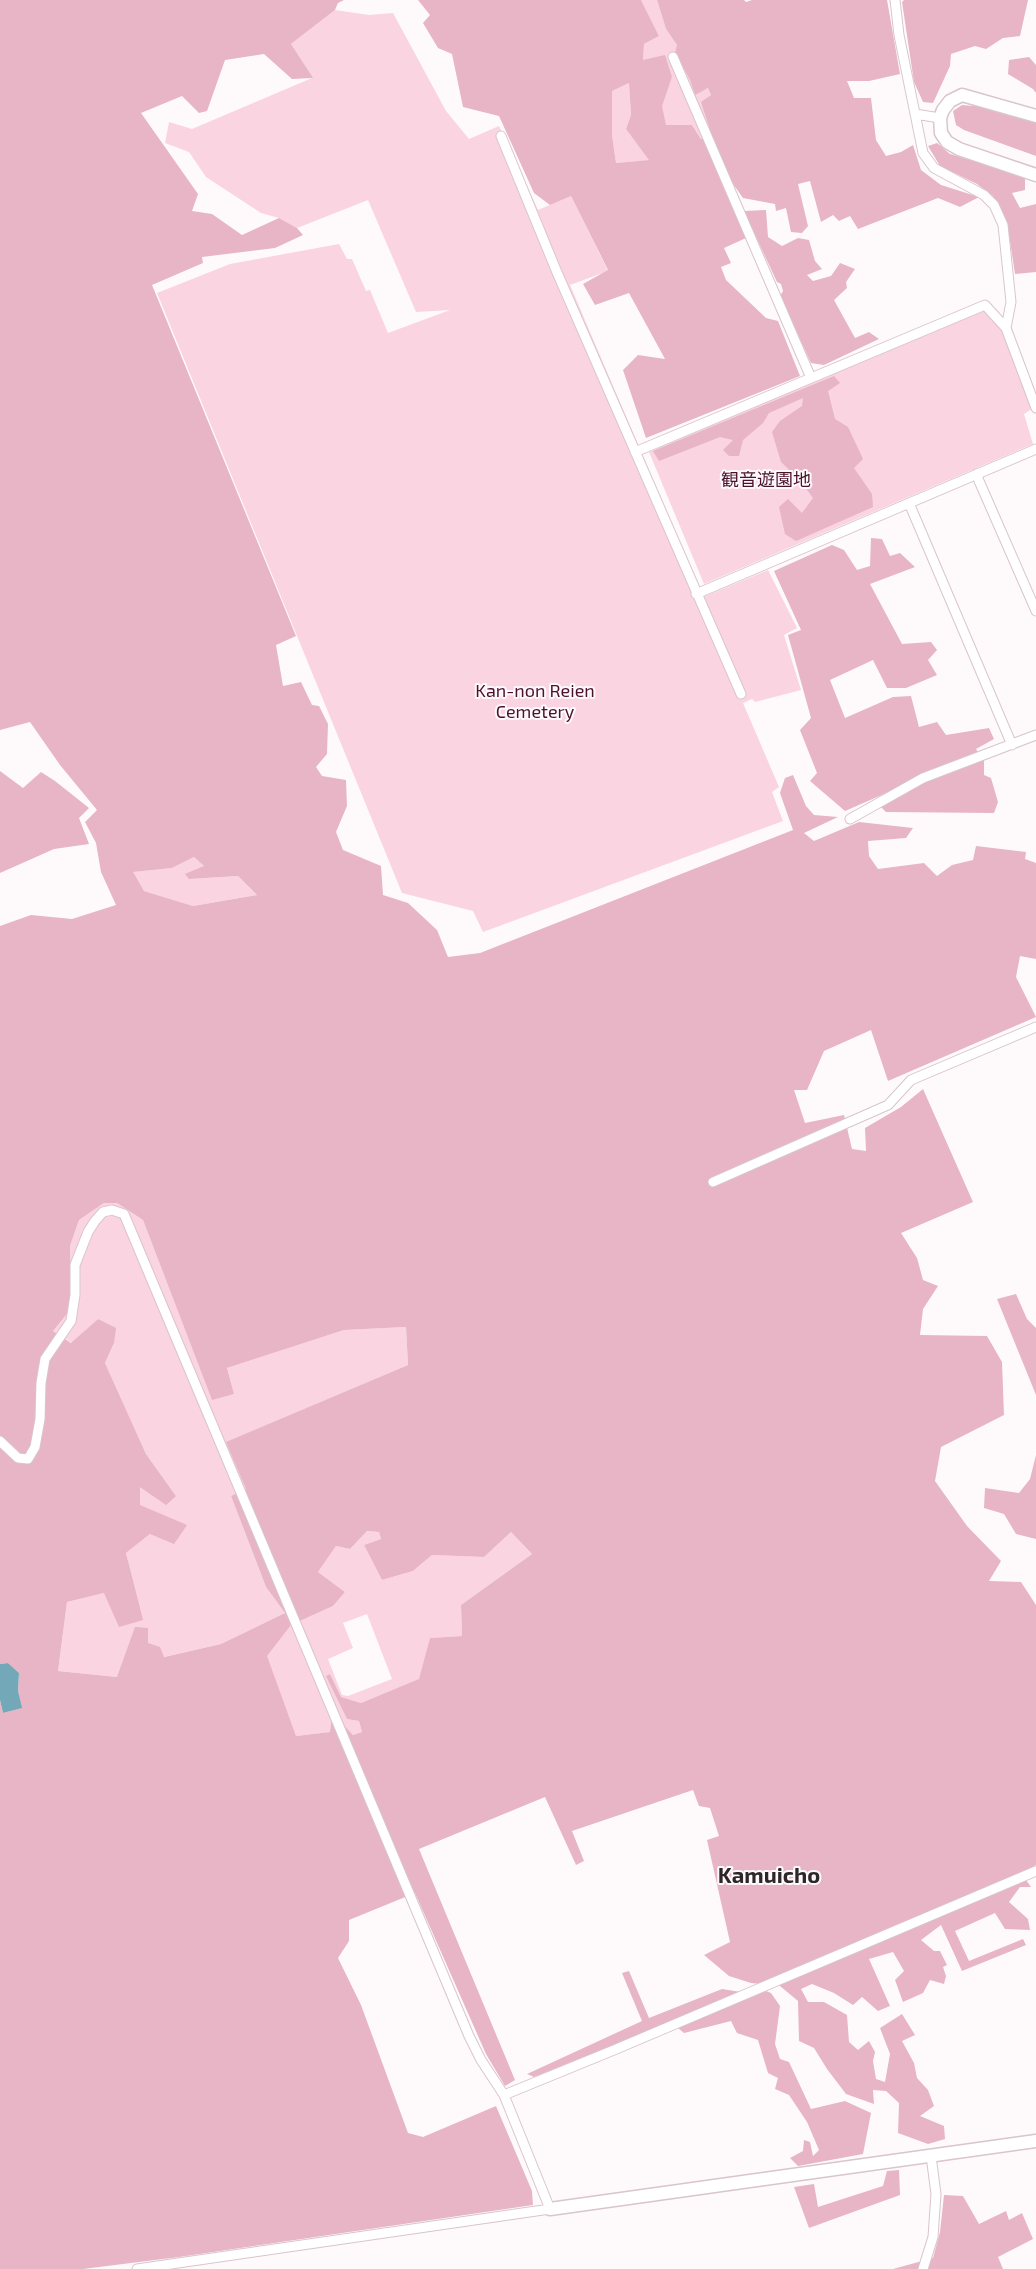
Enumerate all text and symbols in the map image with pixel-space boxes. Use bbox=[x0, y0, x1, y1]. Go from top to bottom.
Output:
park label: 観音遊園地 bbox=[721, 469, 811, 491]
park label: Kan-non Reien Cemetery bbox=[475, 680, 595, 722]
district label: Kamuicho bbox=[718, 1863, 820, 1889]

